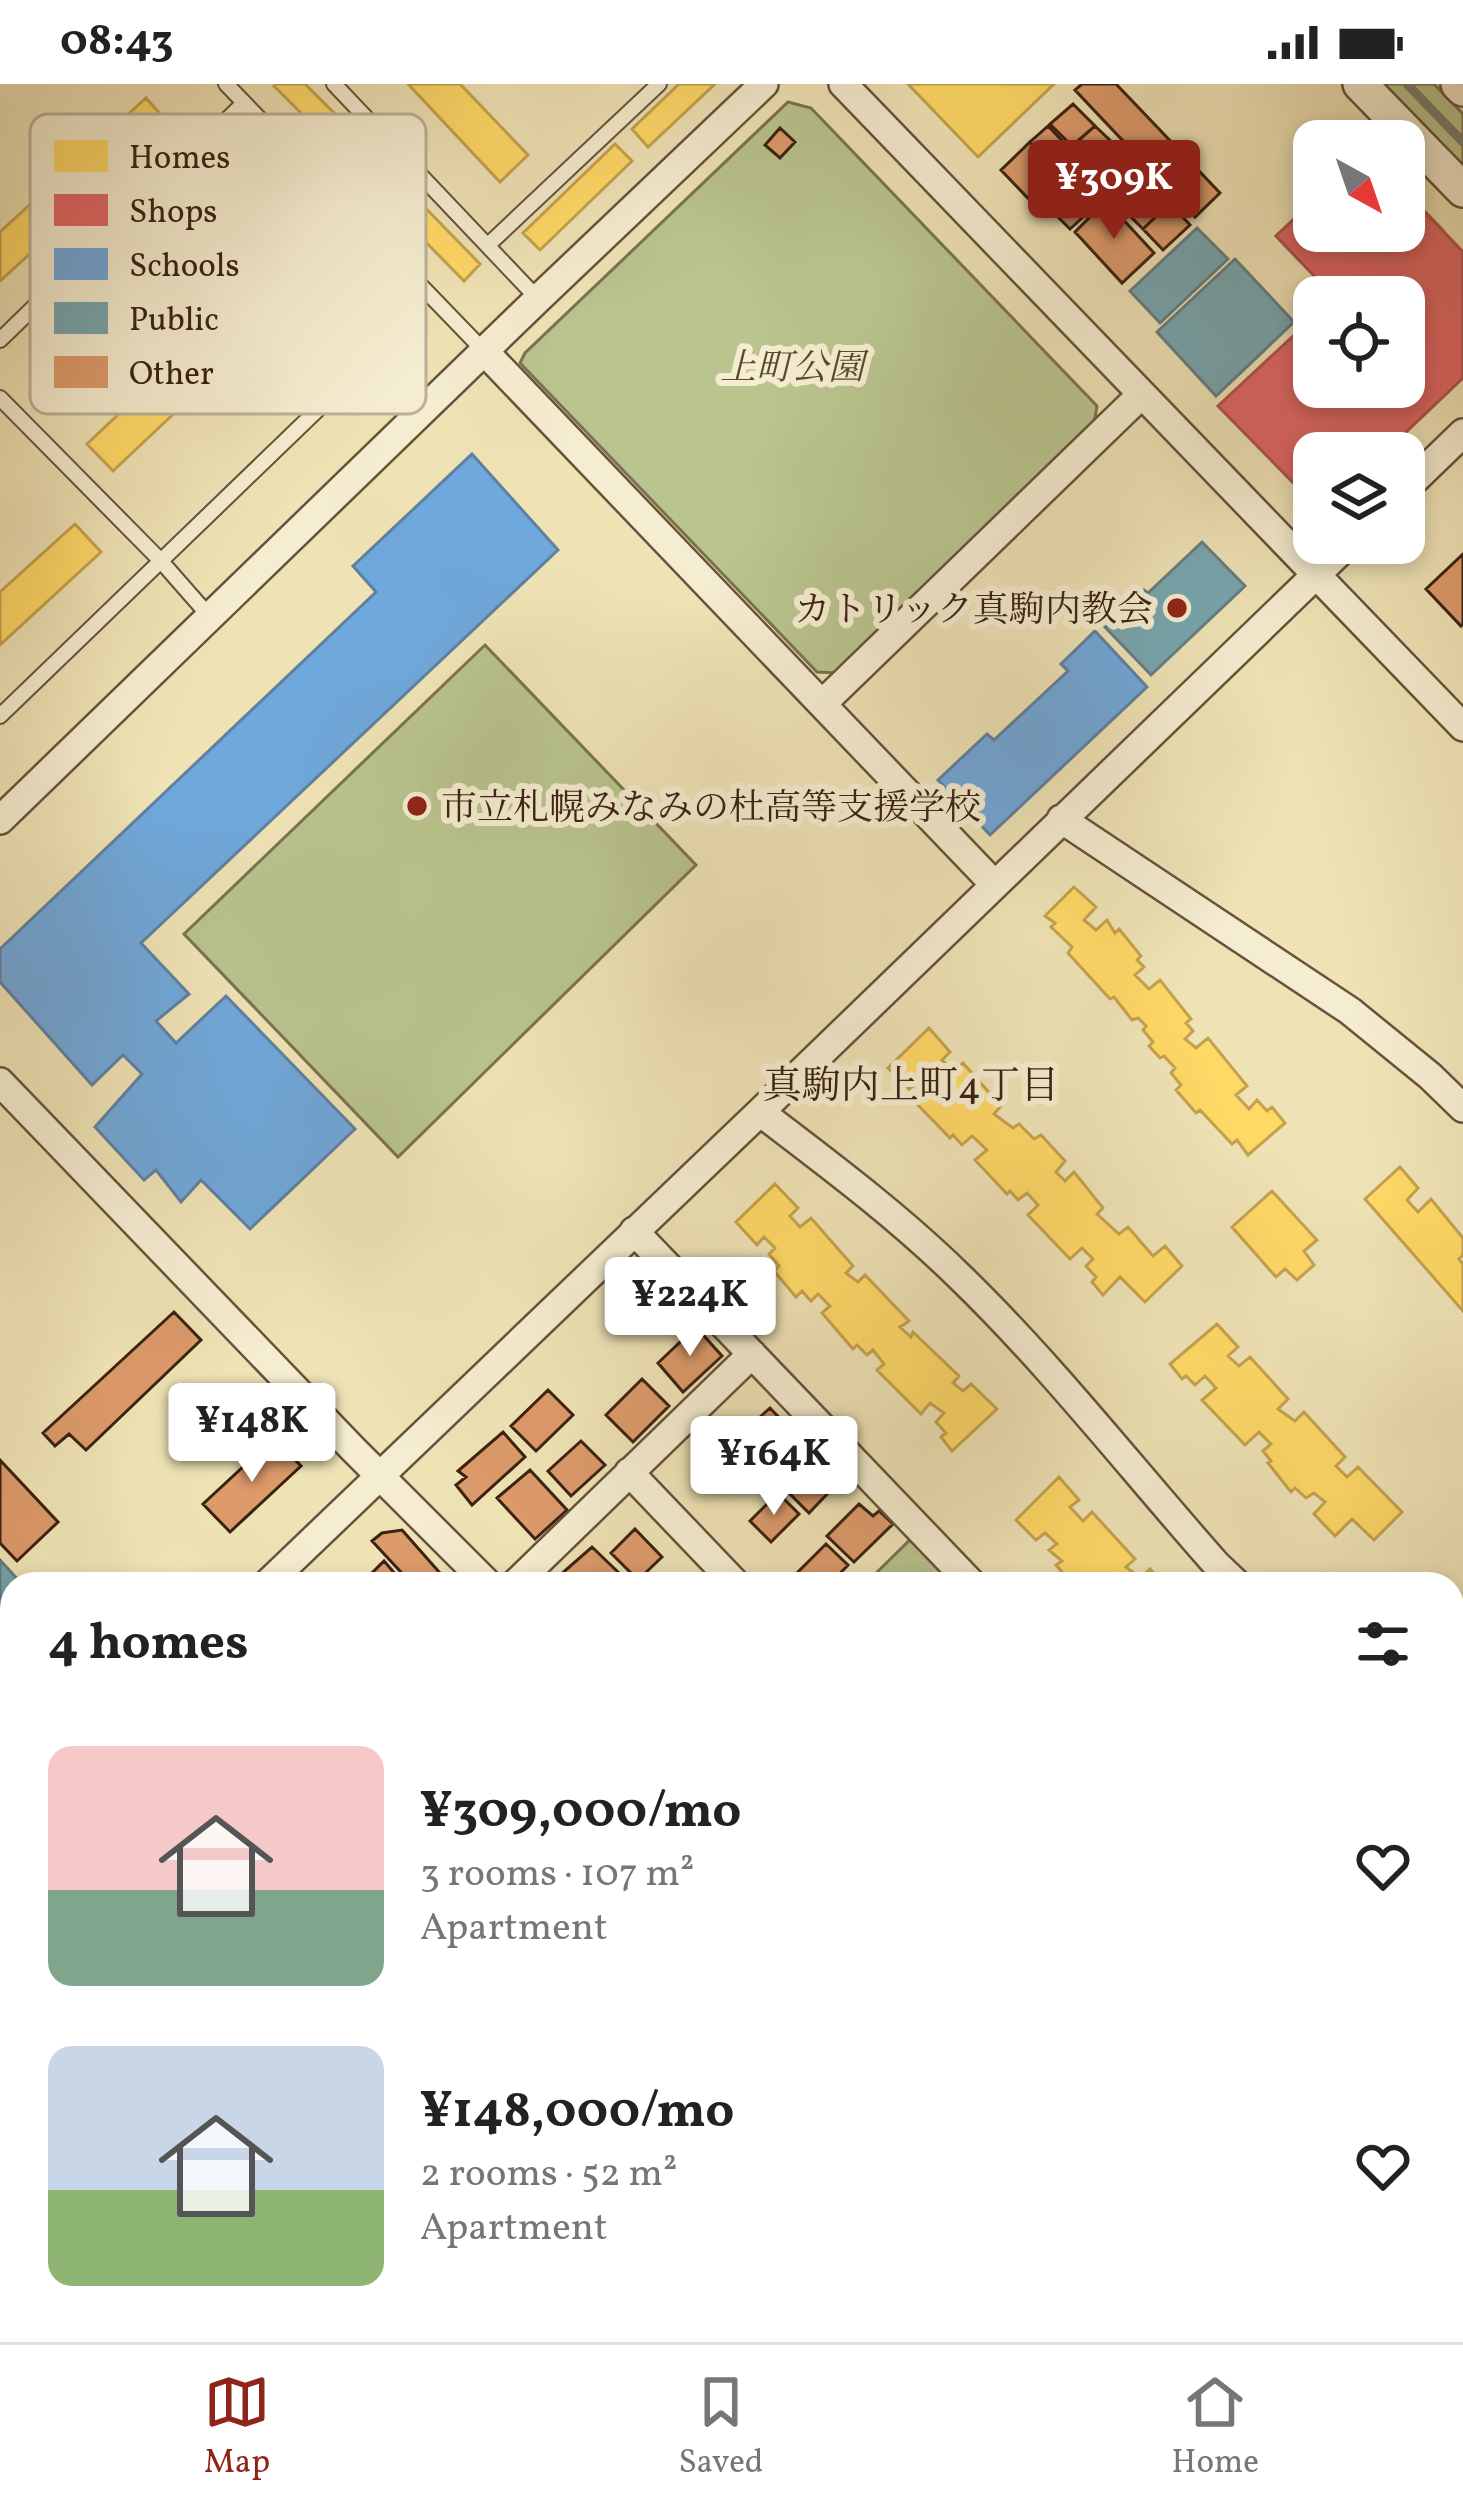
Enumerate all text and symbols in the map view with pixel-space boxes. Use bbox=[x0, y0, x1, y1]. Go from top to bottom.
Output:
text: 08:43 bbox=[60, 11, 174, 74]
legend bbox=[30, 114, 426, 414]
north arrow bbox=[1293, 120, 1425, 252]
map controls bbox=[1293, 120, 1425, 564]
text: Homes bbox=[129, 137, 230, 183]
pin: ¥309K bbox=[1030, 140, 1198, 242]
text: ¥309K bbox=[1055, 152, 1173, 206]
text: Shops bbox=[129, 191, 217, 237]
text: Schools bbox=[129, 245, 240, 291]
button: locate bbox=[1293, 276, 1425, 408]
text: Public bbox=[129, 299, 219, 345]
park label: 上町公園 bbox=[720, 345, 869, 395]
text: Other bbox=[129, 353, 214, 399]
button: layers bbox=[1293, 432, 1425, 564]
place label: カトリック真駒内教会 bbox=[794, 587, 1153, 637]
marker: カトリック真駒内教会 bbox=[1164, 595, 1190, 621]
place label: 市立札幌みなみの杜高等支援学校 bbox=[441, 785, 981, 835]
marker: 市立札幌みなみの杜高等支援学校 bbox=[404, 793, 430, 819]
district label: 真駒内上町4丁目 bbox=[763, 1061, 1059, 1115]
pin: ¥224K bbox=[606, 1257, 774, 1359]
text: ¥224K bbox=[632, 1269, 748, 1323]
pin: ¥148K bbox=[168, 1383, 336, 1485]
text: ¥148K bbox=[195, 1395, 309, 1449]
pin: ¥164K bbox=[690, 1416, 858, 1518]
text: ¥164K bbox=[717, 1428, 831, 1482]
text: 4 homes bbox=[48, 1609, 249, 1680]
icon: filters bbox=[1350, 1611, 1416, 1677]
text: ¥309,000/mo bbox=[420, 1777, 741, 1848]
icon: home bbox=[144, 1794, 288, 1938]
icon: heart bbox=[1350, 1833, 1416, 1899]
text: 3 rooms · 107 m² bbox=[420, 1848, 694, 1902]
text: Apartment bbox=[420, 1902, 608, 1956]
text: ¥148,000/mo bbox=[420, 2077, 734, 2148]
icon: home bbox=[144, 2094, 288, 2238]
icon: heart bbox=[1350, 2133, 1416, 2199]
text: 2 rooms · 52 m² bbox=[420, 2148, 677, 2202]
text: Apartment bbox=[420, 2202, 608, 2256]
tab: Map bbox=[204, 2369, 270, 2487]
tab: Saved bbox=[678, 2369, 763, 2487]
tab: Home bbox=[1172, 2369, 1259, 2487]

